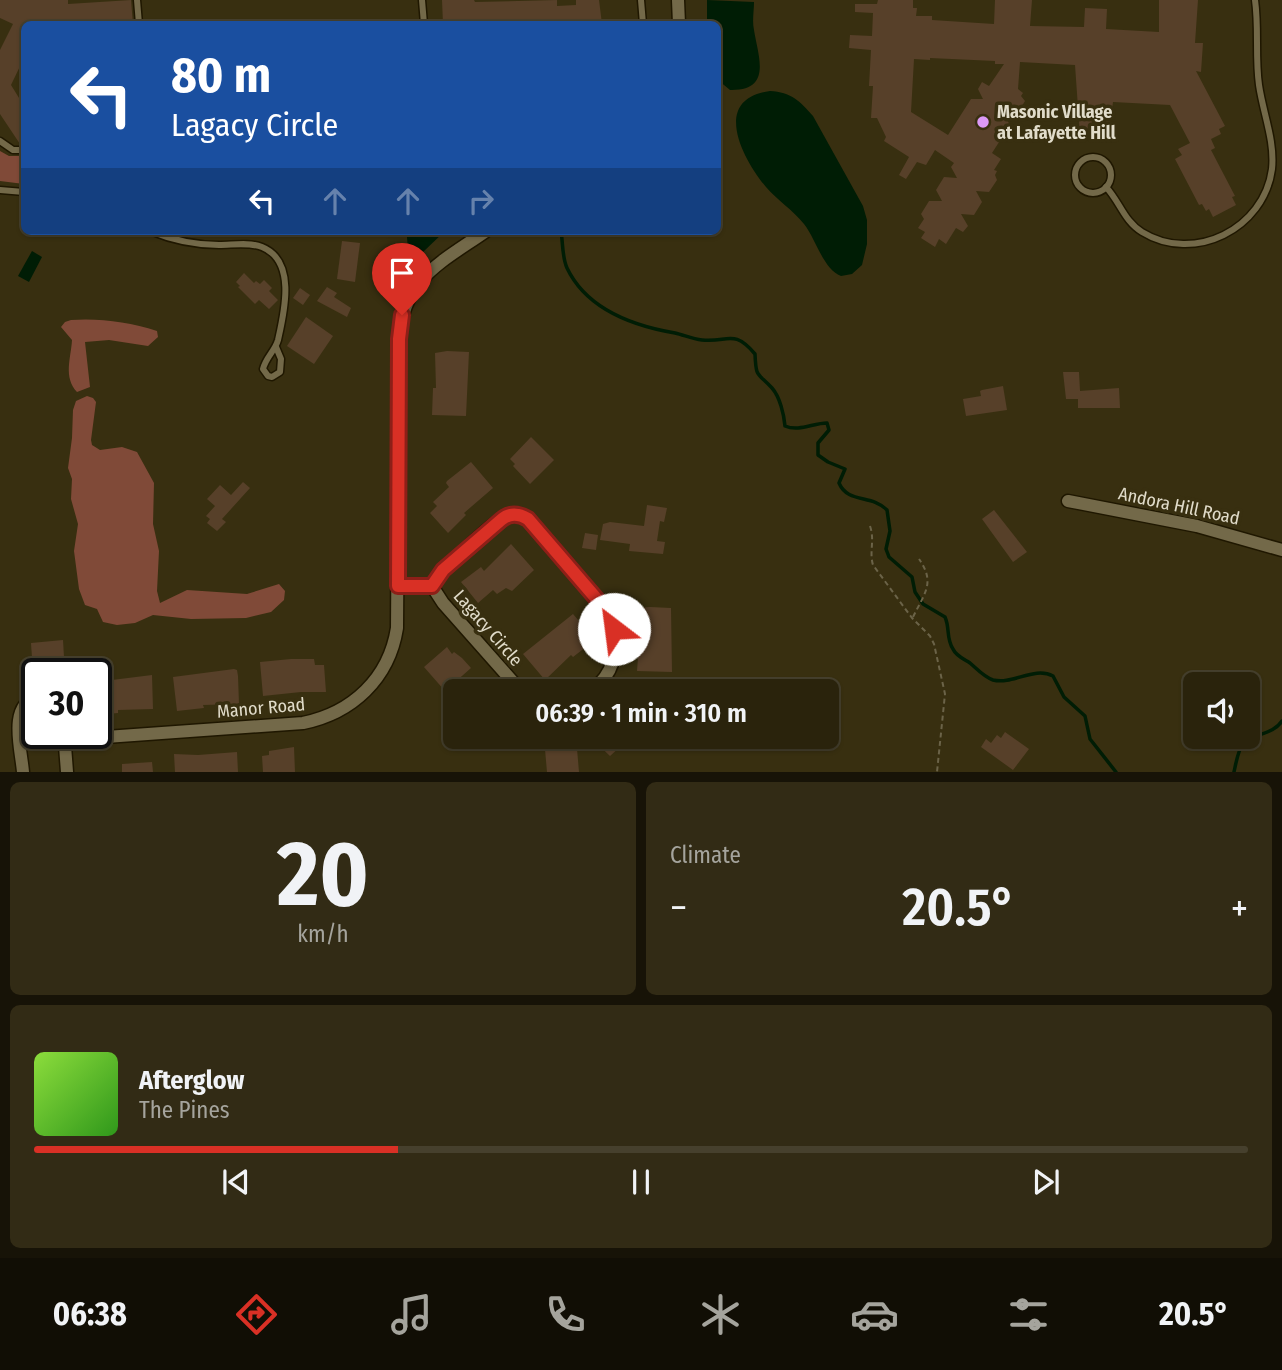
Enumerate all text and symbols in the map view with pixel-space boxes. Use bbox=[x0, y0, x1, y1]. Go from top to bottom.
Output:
text: 80 m bbox=[171, 46, 271, 105]
icon: left bbox=[56, 49, 147, 140]
place label: Masonic Village at Lafayette Hill bbox=[997, 101, 1116, 144]
text: Lagacy Circle bbox=[171, 106, 338, 144]
marker: Masonic Village at Lafayette Hill bbox=[975, 114, 991, 130]
icon: left bbox=[243, 182, 281, 220]
icon: ahead bbox=[316, 182, 354, 220]
icon: ahead bbox=[389, 182, 427, 220]
icon: right bbox=[462, 182, 500, 220]
pin bbox=[372, 243, 432, 315]
icon: arrive bbox=[383, 254, 421, 292]
street label: Andora Hill Road bbox=[1116, 482, 1242, 530]
street label: Lagacy Circle bbox=[449, 585, 527, 671]
position arrow bbox=[577, 592, 651, 666]
speed limit sign: 30 bbox=[21, 658, 112, 749]
map controls bbox=[1183, 672, 1260, 749]
button: sound bbox=[1183, 672, 1260, 749]
street label: Manor Road bbox=[216, 693, 306, 723]
text: 06:39 · 1 min · 310 m bbox=[535, 698, 747, 729]
text: 20 bbox=[277, 820, 369, 929]
text: Climate bbox=[670, 841, 741, 869]
text: 20.5° bbox=[902, 876, 1016, 939]
text: − bbox=[670, 885, 687, 931]
text: + bbox=[1231, 885, 1248, 931]
text: km/h bbox=[297, 920, 349, 948]
text: Afterglow bbox=[139, 1065, 244, 1096]
text: The Pines bbox=[139, 1096, 230, 1124]
icon: previous bbox=[217, 1163, 255, 1201]
icon: pause bbox=[622, 1163, 660, 1201]
icon: next bbox=[1027, 1163, 1065, 1201]
icon: directions bbox=[232, 1290, 281, 1339]
icon: music bbox=[387, 1290, 436, 1339]
icon: phone bbox=[541, 1290, 590, 1339]
icon: climate bbox=[696, 1290, 745, 1339]
icon: car bbox=[850, 1290, 899, 1339]
icon: filters bbox=[1004, 1290, 1053, 1339]
text: 06:38 bbox=[53, 1295, 127, 1333]
text: 20.5° bbox=[1159, 1295, 1229, 1333]

